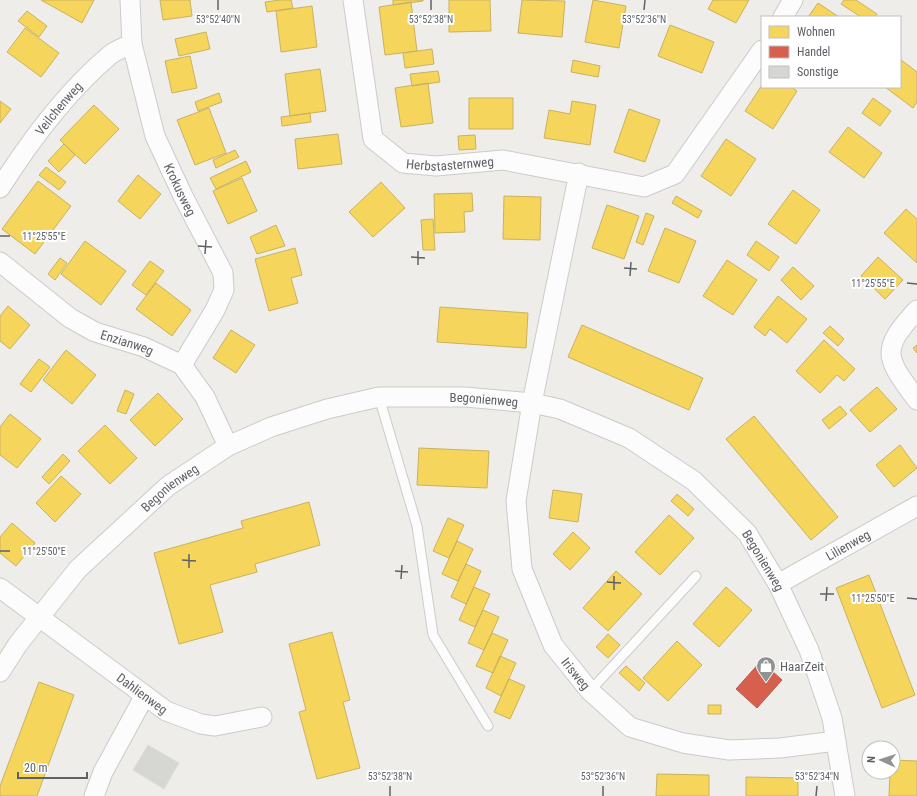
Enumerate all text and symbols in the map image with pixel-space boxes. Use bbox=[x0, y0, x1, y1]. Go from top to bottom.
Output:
text: 53°52'40"N bbox=[196, 14, 240, 25]
text: 53°52'38"N bbox=[409, 14, 453, 25]
text: 53°52'36"N bbox=[622, 14, 666, 25]
legend bbox=[761, 16, 901, 88]
text: Wohnen bbox=[797, 25, 835, 39]
text: Handel bbox=[797, 45, 830, 59]
text: Sonstige bbox=[797, 65, 839, 79]
street label: Veilchenweg bbox=[32, 79, 85, 138]
street label: Herbstasternweg bbox=[406, 154, 494, 174]
street label: Krokusweg bbox=[161, 161, 199, 218]
text: 11°25'55"E bbox=[22, 231, 66, 242]
text: 11°25'55"E bbox=[851, 278, 895, 289]
street label: Enzianweg bbox=[99, 327, 156, 358]
street label: Begonienweg bbox=[450, 390, 519, 410]
street label: Begonienweg bbox=[138, 461, 201, 515]
street label: Begonienweg bbox=[739, 527, 787, 593]
street label: Lilienweg bbox=[823, 527, 873, 564]
text: 11°25'50"E bbox=[22, 546, 66, 557]
text: 11°25'50"E bbox=[851, 593, 895, 604]
street label: Irisweg bbox=[558, 655, 593, 693]
shop icon: HaarZeit bbox=[755, 655, 777, 683]
place label: HaarZeit bbox=[780, 659, 824, 674]
street label: Dahlienweg bbox=[114, 670, 170, 717]
north arrow bbox=[861, 740, 901, 780]
scale bar bbox=[18, 754, 87, 780]
text: N bbox=[865, 756, 878, 763]
text: 20 m bbox=[24, 761, 48, 775]
text: 53°52'38"N bbox=[368, 771, 412, 782]
text: 53°52'36"N bbox=[581, 771, 625, 782]
text: 53°52'34"N bbox=[795, 771, 839, 782]

